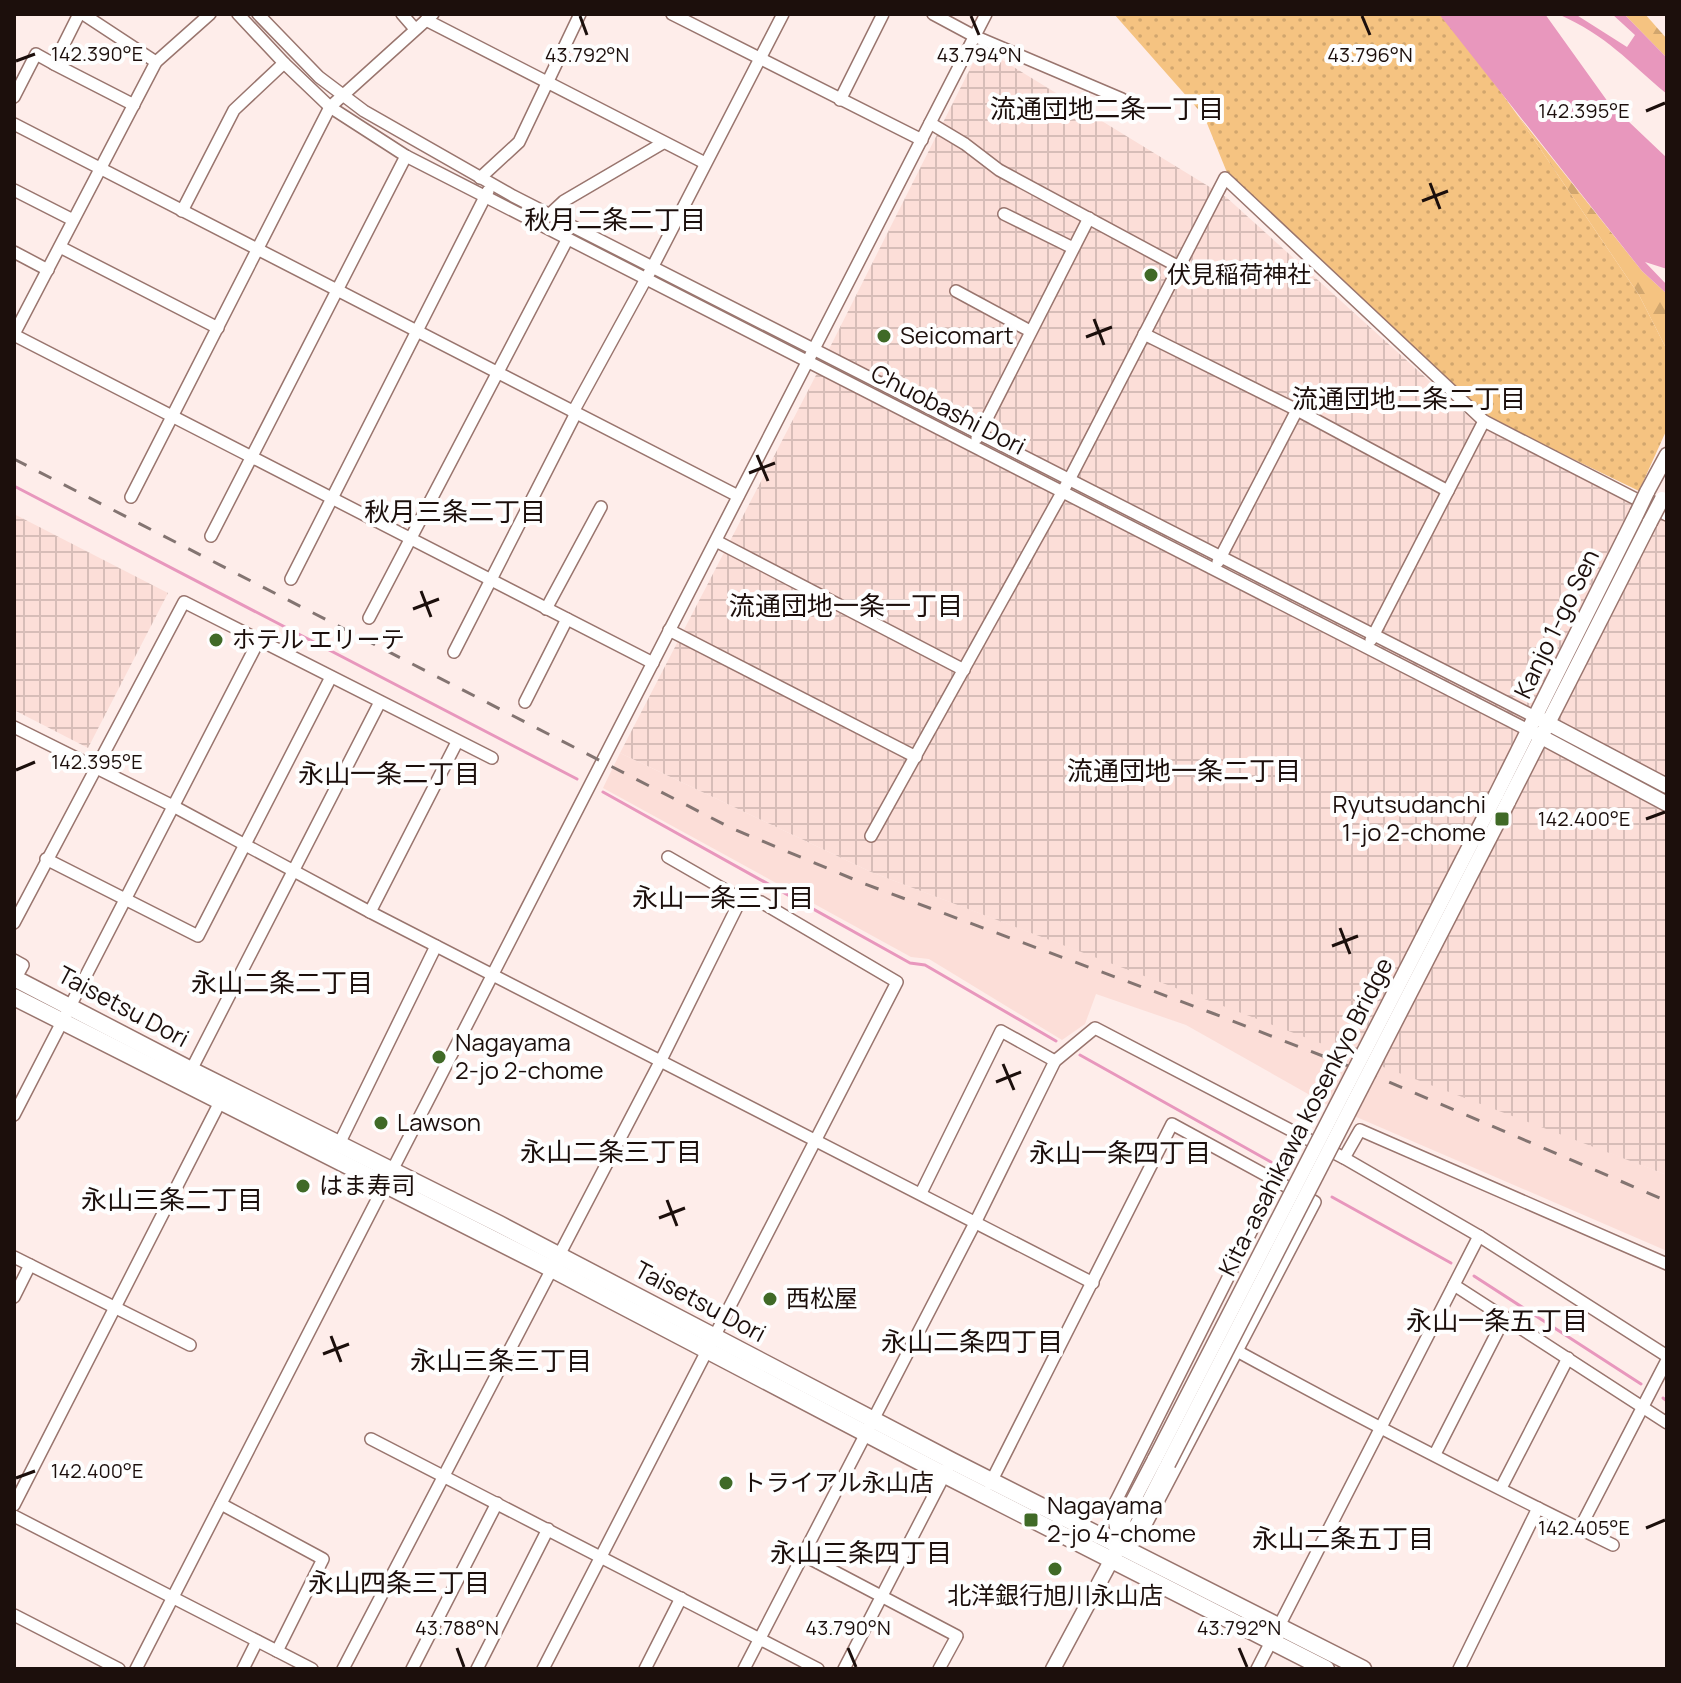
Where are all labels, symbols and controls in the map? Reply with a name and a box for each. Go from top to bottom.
text: 142.390°E [51,40,143,67]
text: 43.792°N [545,41,629,68]
text: 43.794°N [937,41,1021,68]
text: 43.796°N [1327,41,1413,68]
district label: 流通団地二条一丁目 [990,90,1224,126]
text: 142.395°E [1538,97,1630,124]
district label: 秋月二条二丁目 [524,201,706,237]
place label: 伏見稲荷神社 [1167,257,1311,290]
marker: 伏見稲荷神社 [1142,266,1160,284]
place label: Seicomart [900,318,1014,351]
marker: Seicomart [875,327,893,345]
street label: Chuobashi Dori [866,356,1032,462]
district label: 流通団地二条二丁目 [1292,380,1526,416]
district label: 秋月三条二丁目 [364,493,546,529]
street label: Kanjo 1-go Sen [1505,543,1606,703]
district label: 流通団地一条一丁目 [729,587,963,623]
place label: ホテル エリーテ [232,622,405,655]
marker: ホテル エリーテ [207,631,225,649]
text: 142.395°E [51,748,143,775]
district label: 流通団地一条二丁目 [1067,752,1301,788]
district label: 永山一条二丁目 [298,755,480,791]
place label: Ryutsudanchi 1-jo 2-chome [1333,787,1486,848]
text: 142.400°E [1538,805,1630,832]
marker: Ryutsudanchi 1-jo 2-chome [1493,810,1511,828]
district label: 永山一条三丁目 [632,879,814,915]
street label: Kita-asahikawa kosenkyo Bridge [1210,951,1400,1281]
street label: Taisetsu Dori [52,957,195,1054]
district label: 永山二条二丁目 [191,964,373,1000]
place label: Nagayama 2-jo 2-chome [455,1025,604,1086]
marker: Nagayama 2-jo 2-chome [430,1048,448,1066]
place label: Lawson [397,1105,481,1138]
marker: Lawson [372,1114,390,1132]
district label: 永山二条三丁目 [520,1133,702,1169]
district label: 永山一条四丁目 [1029,1134,1211,1170]
place label: はま寿司 [319,1168,415,1201]
marker: はま寿司 [294,1177,312,1195]
district label: 永山三条二丁目 [81,1181,263,1217]
street label: Taisetsu Dori [629,1252,772,1349]
place label: 西松屋 [786,1281,858,1314]
marker: 西松屋 [761,1290,779,1308]
district label: 永山一条五丁目 [1406,1302,1588,1338]
district label: 永山二条四丁目 [881,1323,1063,1359]
district label: 永山三条三丁目 [410,1342,592,1378]
text: 142.400°E [51,1457,143,1484]
place label: トライアル永山店 [742,1465,934,1498]
marker: トライアル永山店 [717,1474,735,1492]
place label: Nagayama 2-jo 4-chome [1047,1488,1196,1549]
marker: Nagayama 2-jo 4-chome [1022,1511,1040,1529]
text: 142.405°E [1538,1514,1630,1541]
district label: 永山二条五丁目 [1252,1520,1434,1556]
district label: 永山三条四丁目 [770,1534,952,1570]
marker: 北洋銀行旭川永山店 [1046,1560,1064,1578]
district label: 永山四条三丁目 [308,1564,490,1600]
place label: 北洋銀行旭川永山店 [947,1578,1163,1611]
text: 43.788°N [415,1614,499,1641]
text: 43.790°N [805,1614,891,1641]
text: 43.792°N [1197,1614,1281,1641]

